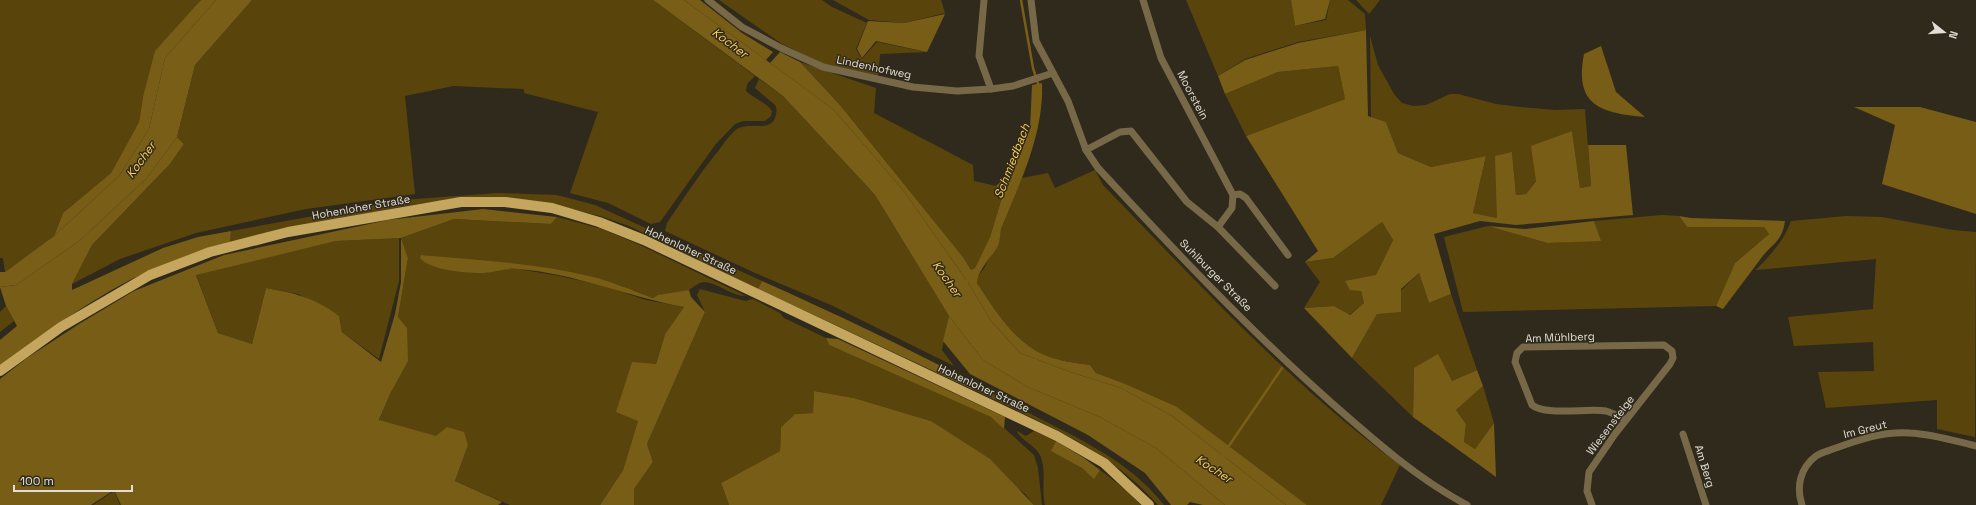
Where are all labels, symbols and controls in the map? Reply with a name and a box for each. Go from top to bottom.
north arrow [1924,12,1964,52]
water label: Kocher [709,24,752,63]
text: N [1946,29,1961,40]
street label: Lindenhofweg [835,52,913,82]
street label: Moorstein [1174,68,1212,122]
water label: Schmiedbach [990,121,1034,201]
water label: Kocher [123,138,160,181]
street label: Hohenloher Straße [311,191,411,223]
street label: Hohenloher Straße [643,223,739,277]
street label: Suhlburger Straße [1177,236,1255,314]
water label: Kocher [929,258,966,301]
street label: Am Mühlberg [1525,329,1595,345]
street label: Hohenloher Straße [936,361,1032,415]
street label: Wiesensteige [1583,392,1637,458]
street label: Im Greut [1842,417,1888,441]
street label: Am Berg [1692,443,1718,489]
water label: Kocher [1193,451,1237,488]
scale bar [14,467,132,493]
text: 100 m [20,473,54,489]

